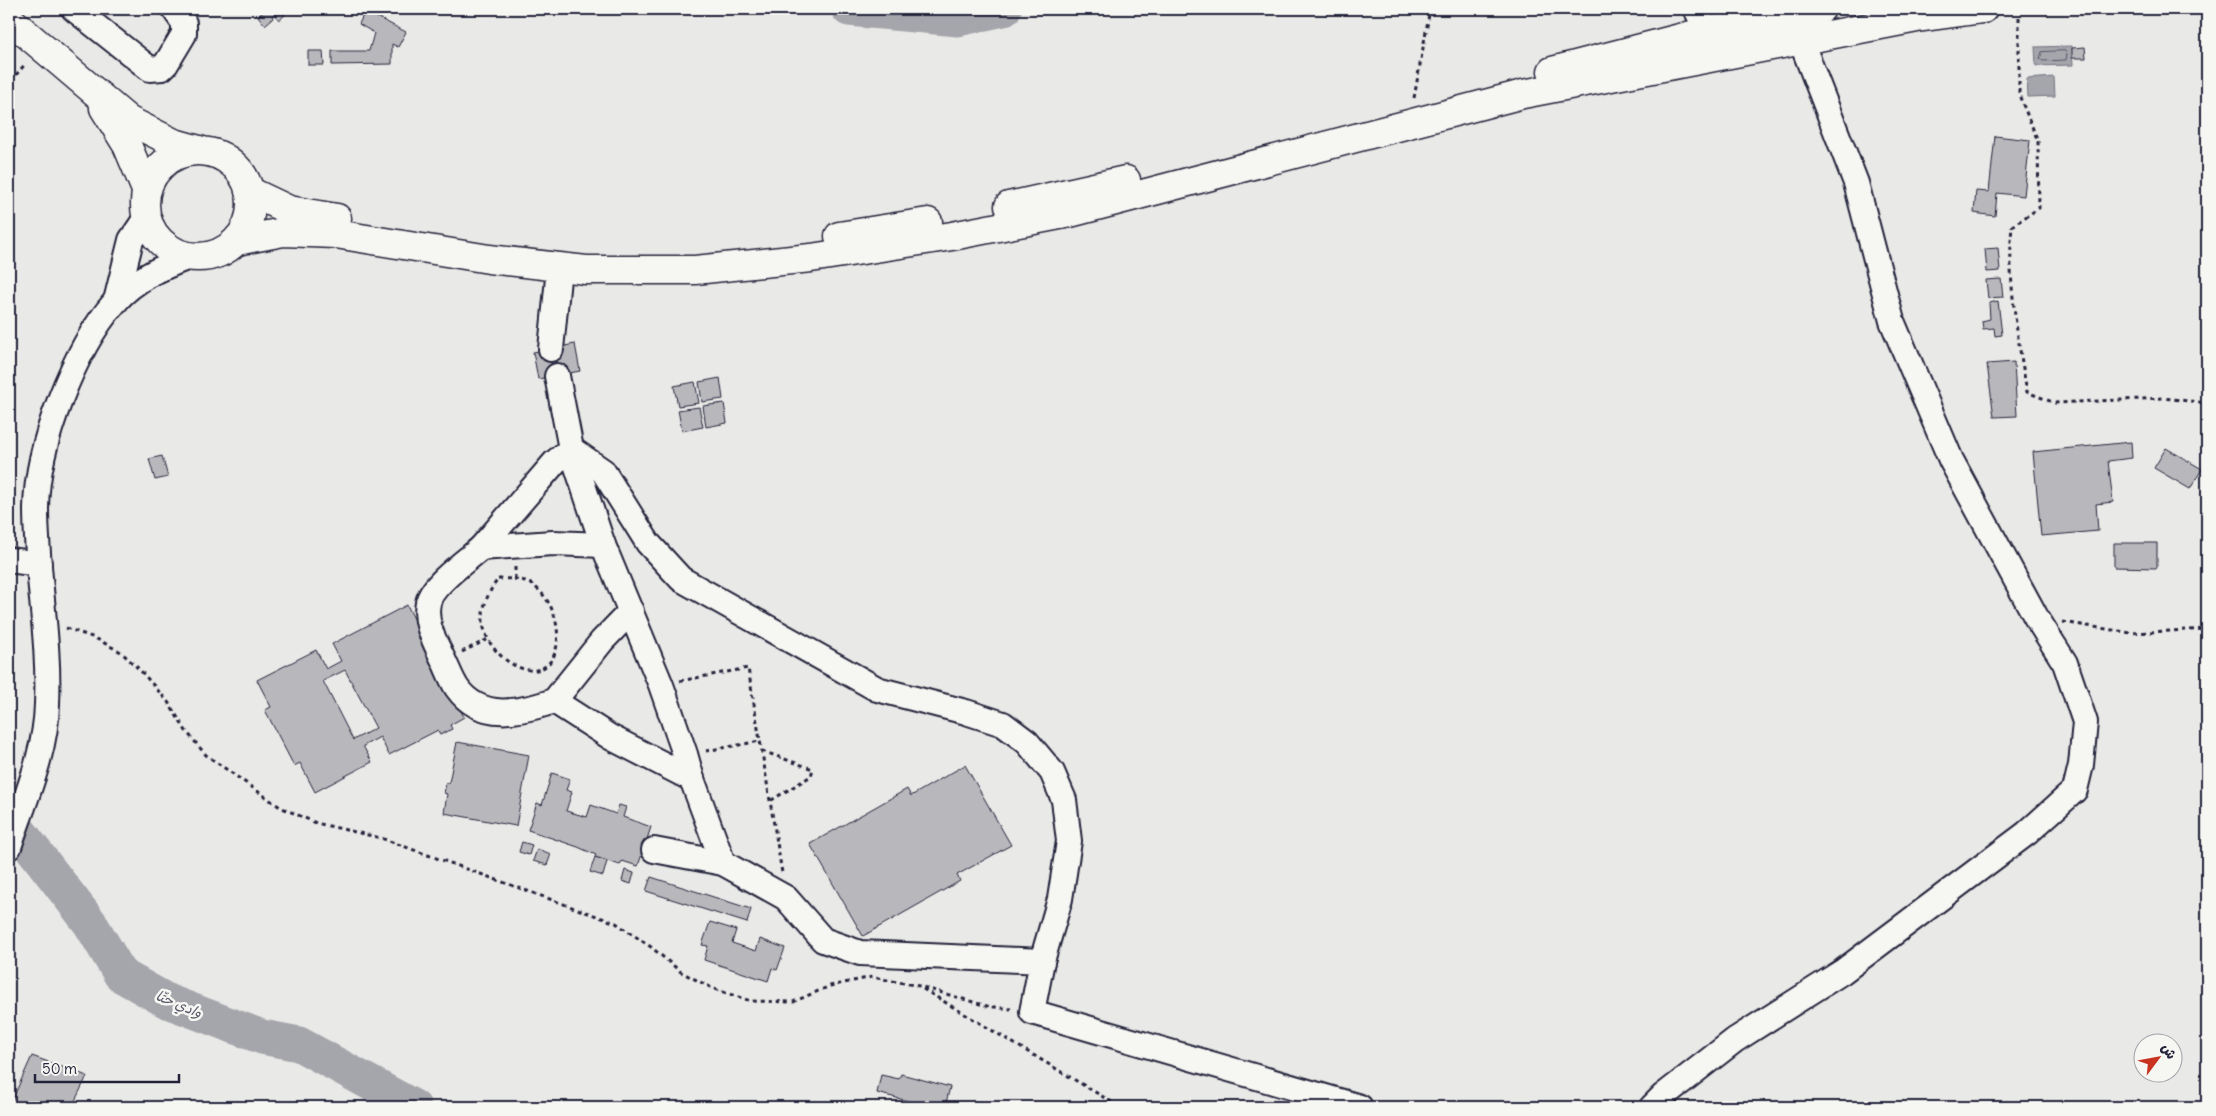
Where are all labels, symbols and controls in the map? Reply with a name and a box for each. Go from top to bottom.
water label: وادي حتّا [153,986,205,1024]
north arrow [2134,1034,2184,1084]
text: ش [2157,1040,2181,1062]
scale bar [35,1051,179,1083]
text: 50 m [42,1059,77,1078]

